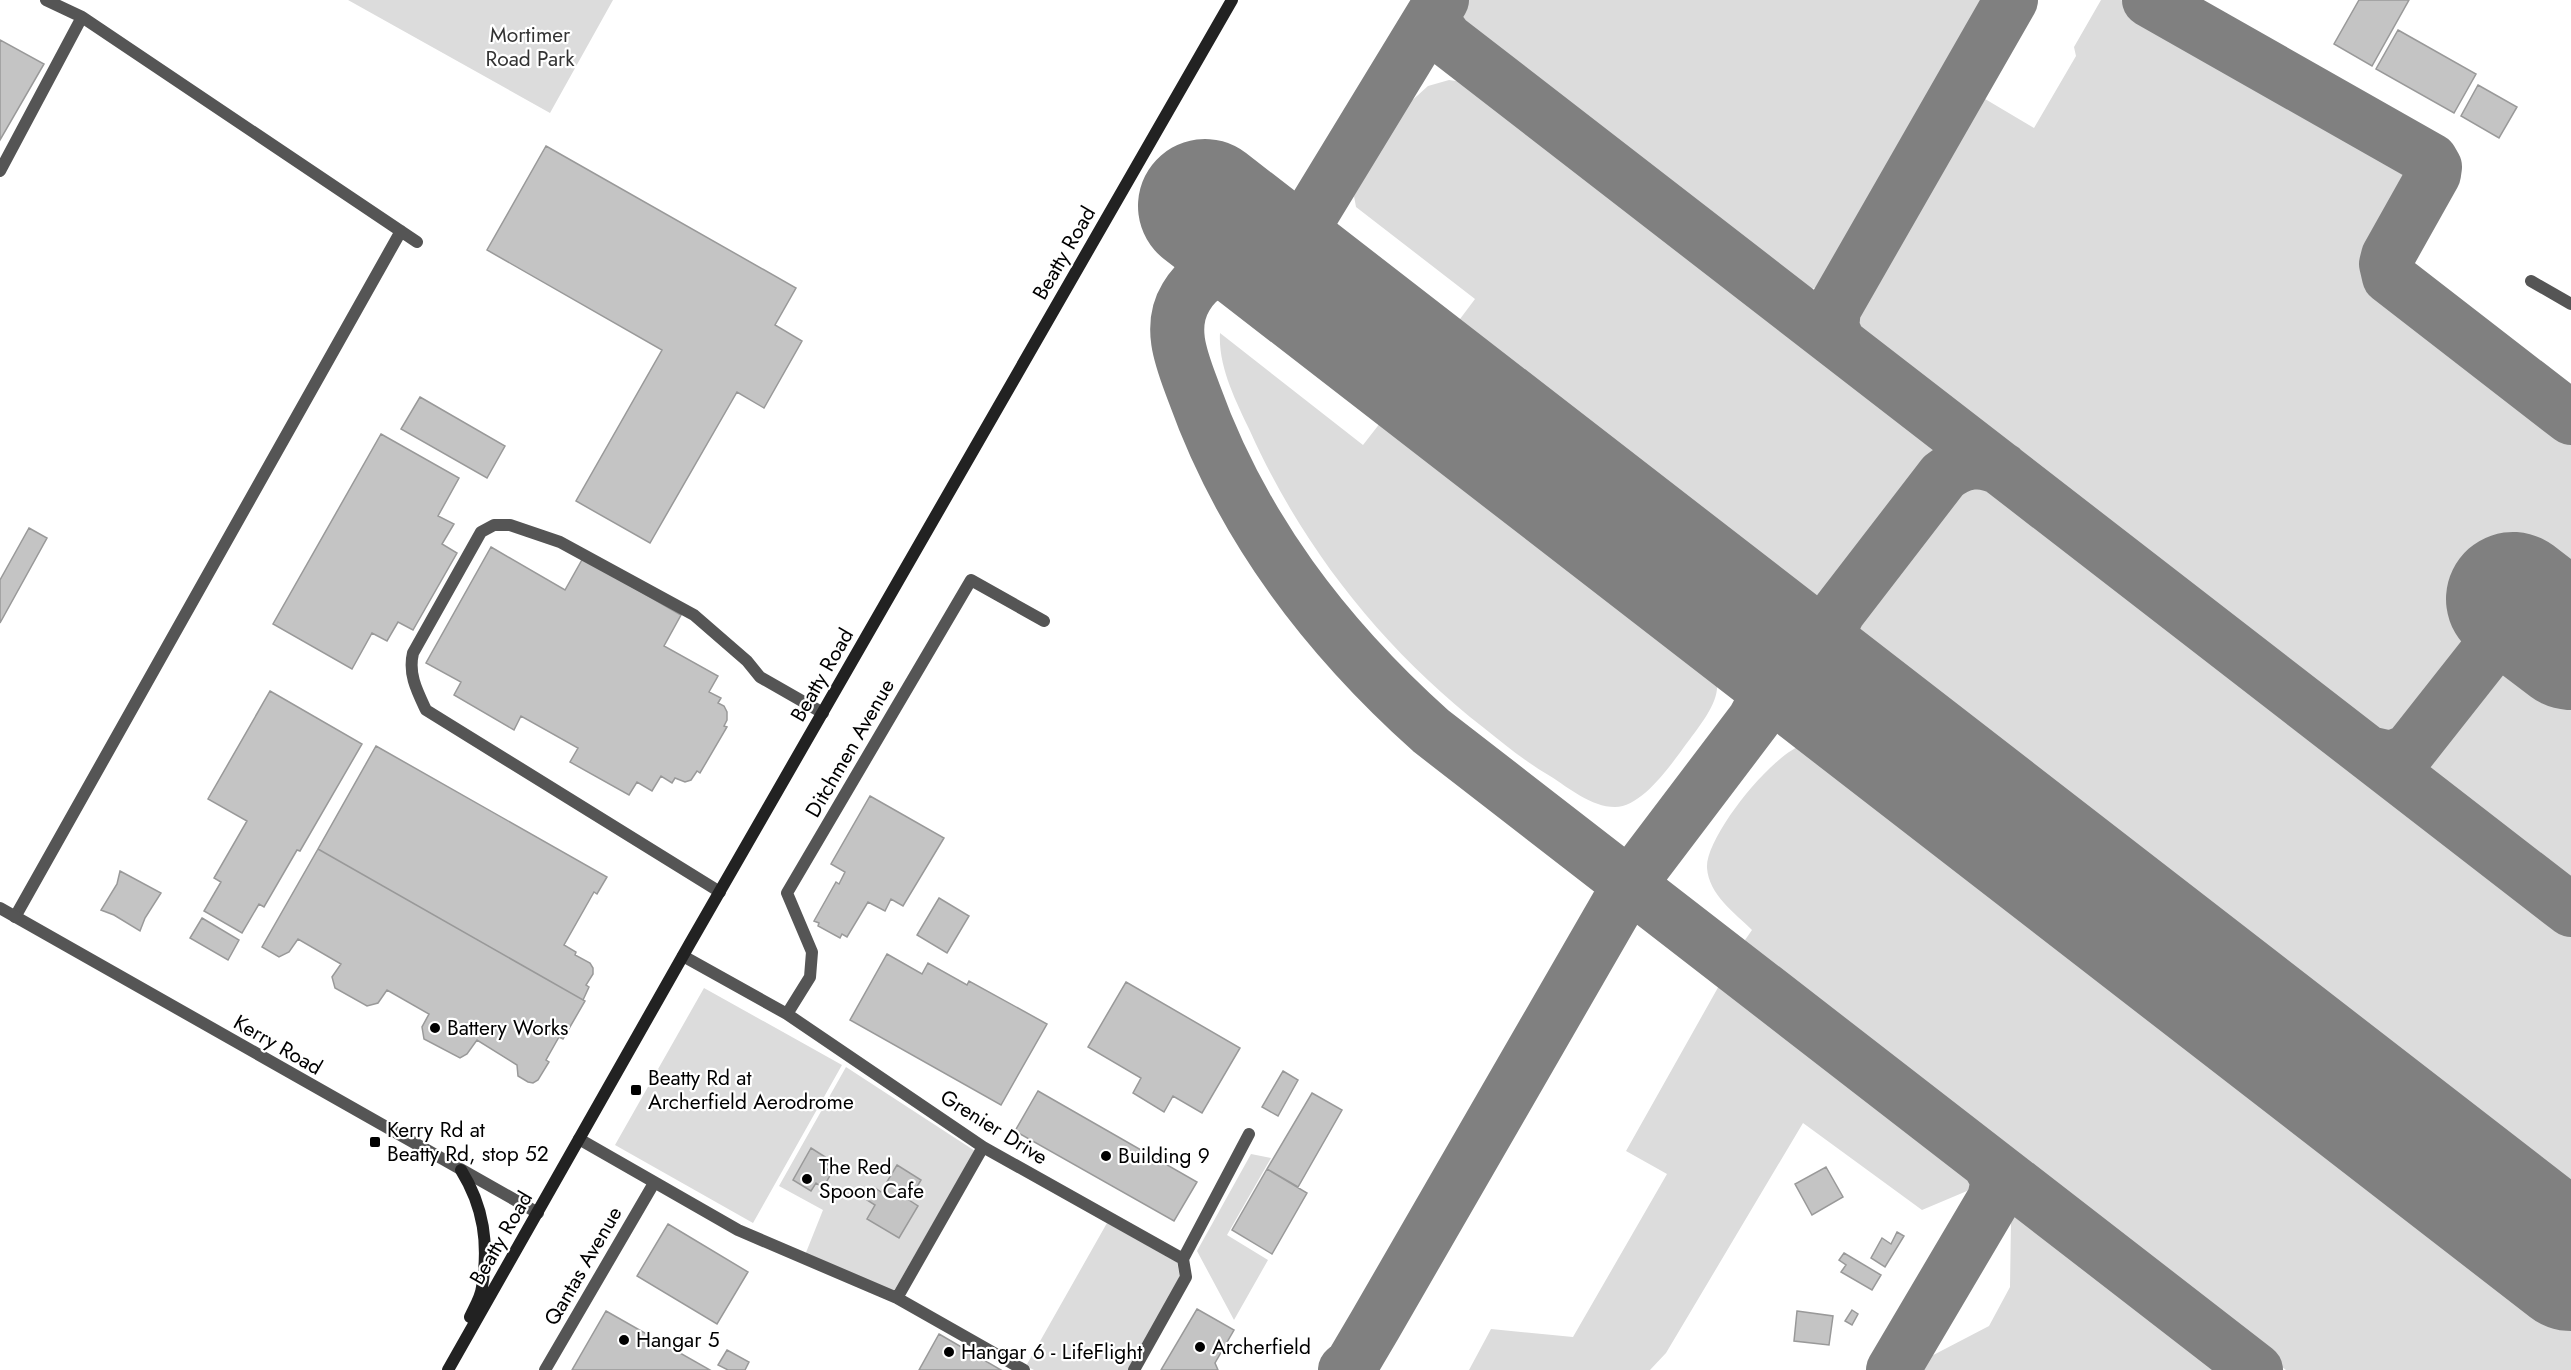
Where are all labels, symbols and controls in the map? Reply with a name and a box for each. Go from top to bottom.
park label: Mortimer Road Park [485,20,575,74]
street label: Beatty Road [1025,201,1103,305]
street label: Beatty Road [783,623,861,727]
street label: Ditchmen Avenue [798,673,902,823]
street label: Kerry Road [228,1008,328,1082]
place label: Battery Works [447,1013,569,1043]
marker: Battery Works [428,1021,442,1035]
place label: Beatty Rd at Archerfield Aerodrome [648,1063,854,1117]
street label: Grenier Drive [935,1082,1054,1172]
marker: Beatty Rd at Archerfield Aerodrome [629,1083,643,1097]
place label: Kerry Rd at Beatty Rd, stop 52 [387,1115,549,1169]
marker: Kerry Rd at Beatty Rd, stop 52 [368,1135,382,1149]
place label: Building 9 [1118,1141,1210,1171]
marker: Building 9 [1099,1149,1113,1163]
place label: The Red Spoon Cafe [819,1152,924,1206]
marker: The Red Spoon Cafe [800,1172,814,1186]
street label: Beatty Road [462,1186,540,1290]
street label: Qantas Avenue [537,1201,629,1331]
place label: Hangar 5 [636,1325,720,1355]
place label: Archerfield [1212,1332,1311,1362]
marker: Hangar 5 [617,1333,631,1347]
place label: Hangar 6 - LifeFlight [961,1337,1142,1367]
marker: Archerfield [1193,1340,1207,1354]
marker: Hangar 6 - LifeFlight [942,1345,956,1359]

